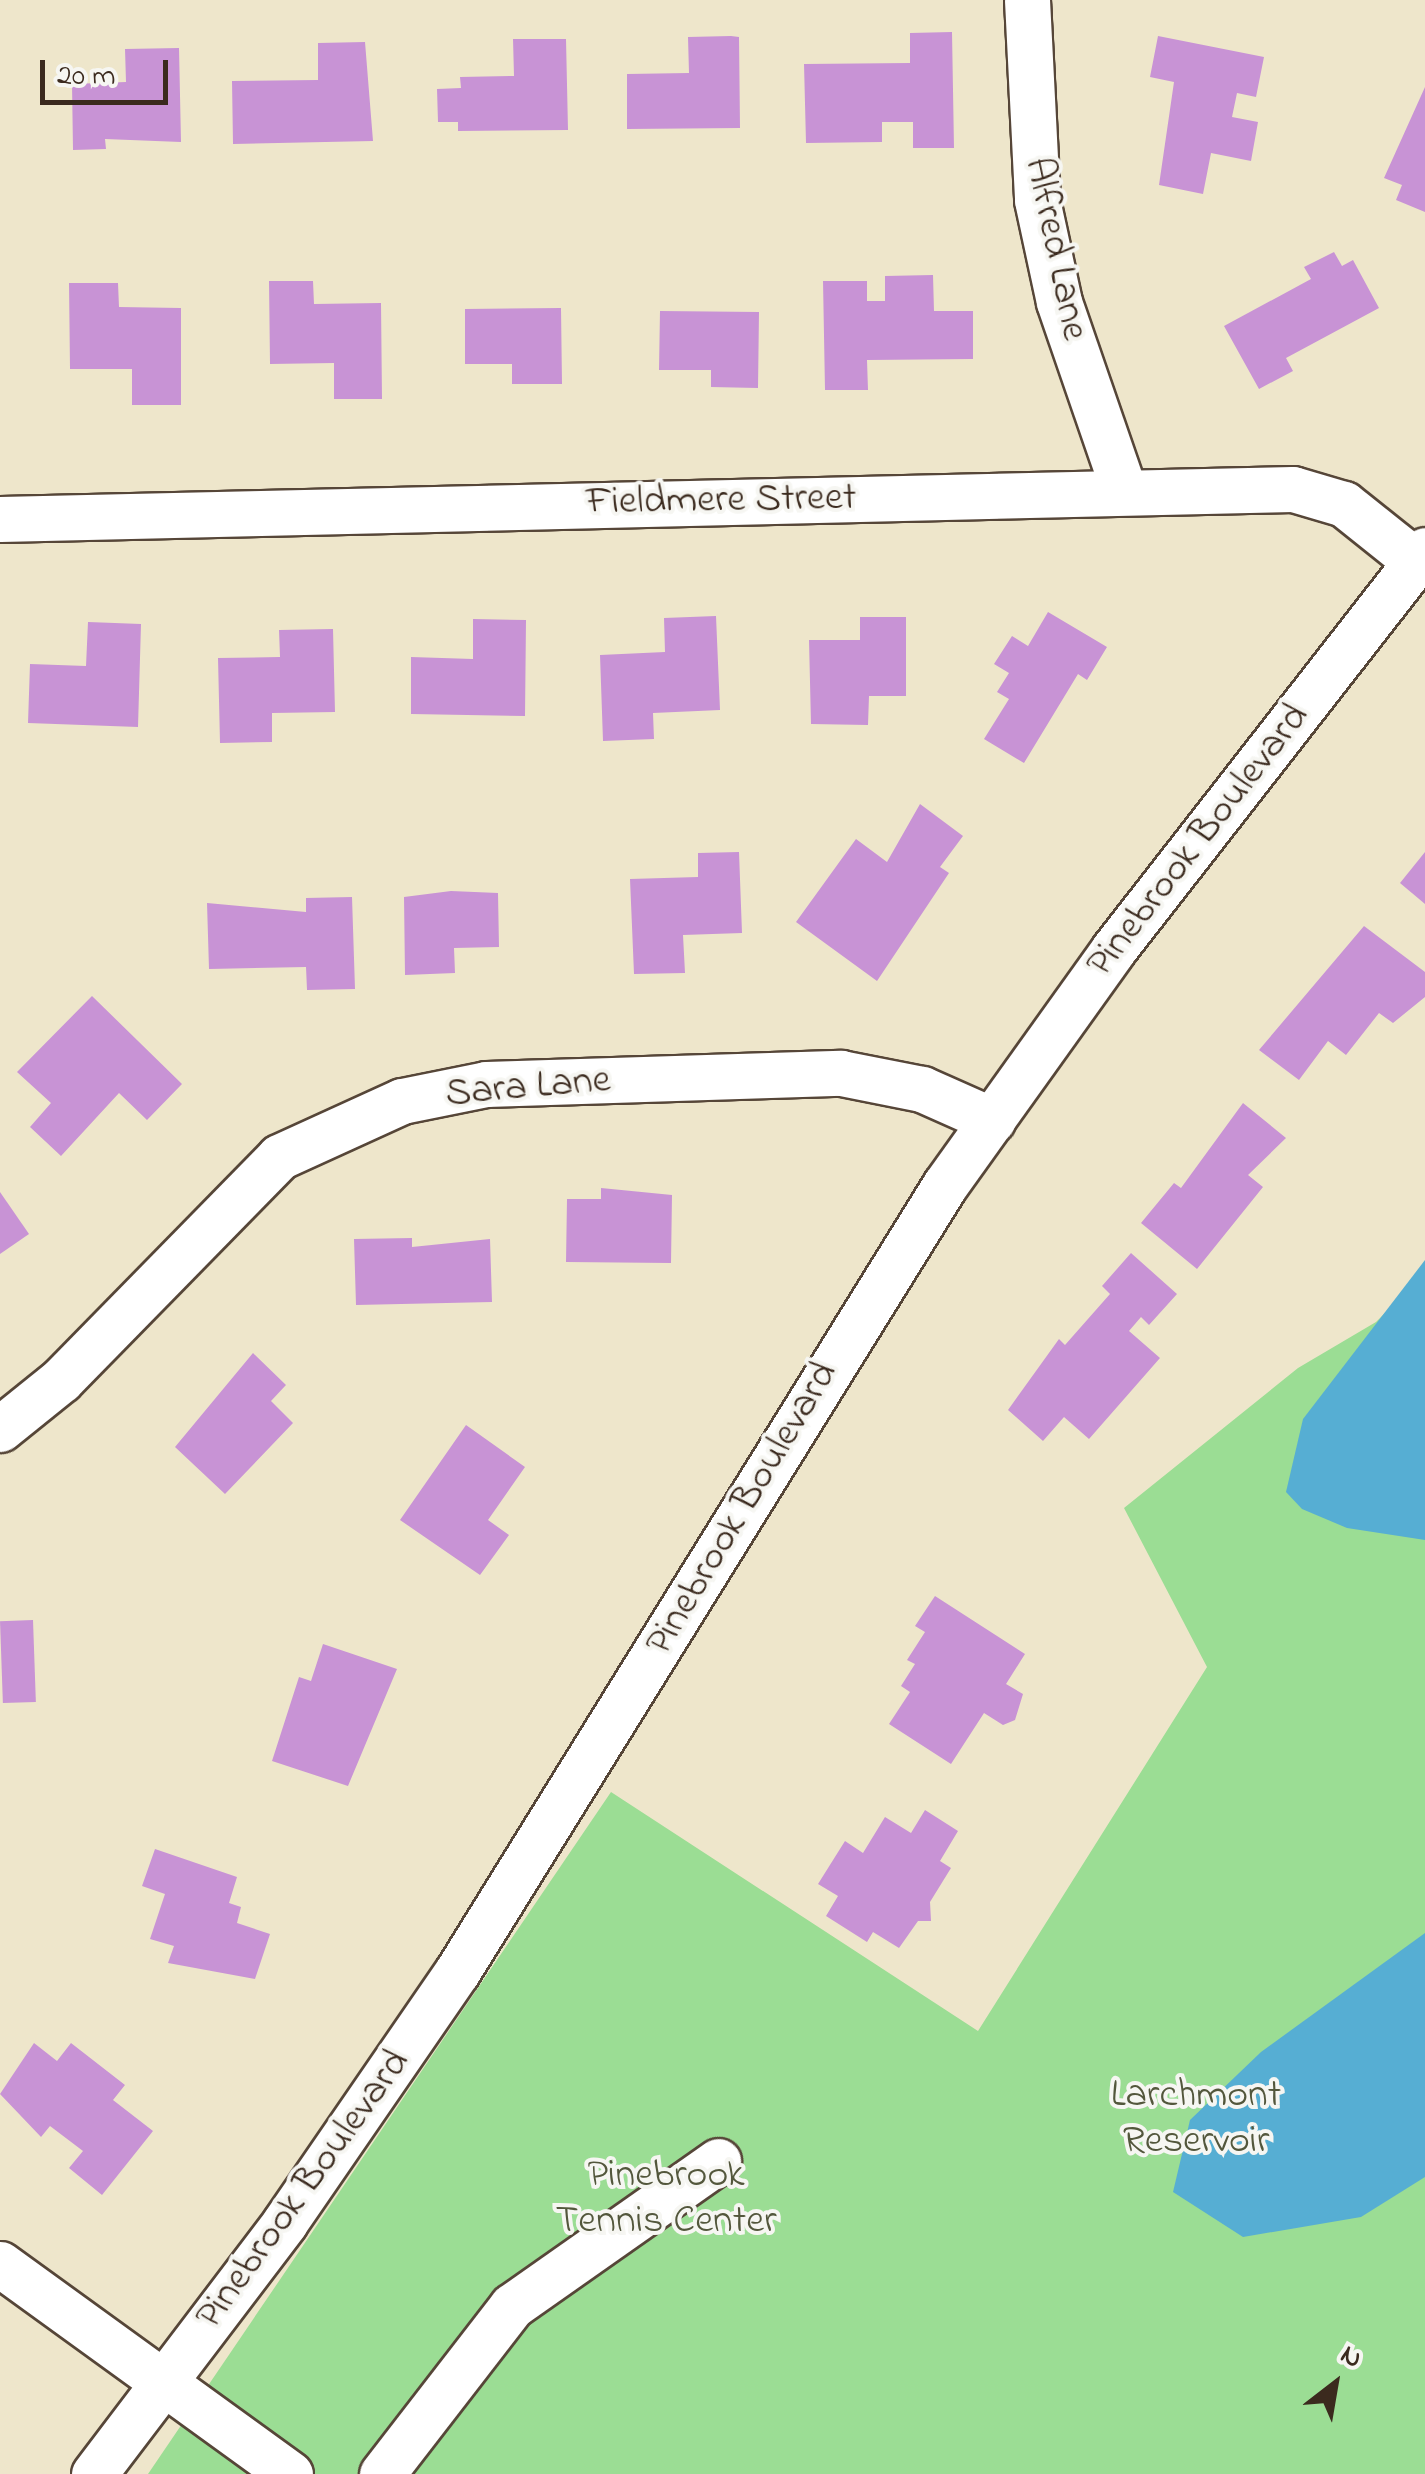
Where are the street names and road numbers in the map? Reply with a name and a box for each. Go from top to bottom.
street label: Alfred Lane [1012,153,1098,345]
street label: Fieldmere Street [585,475,857,527]
street label: Pinebrook Boulevard [1077,695,1321,987]
street label: Sara Lane [444,1057,612,1119]
street label: Pinebrook Boulevard [636,1353,850,1665]
street label: Pinebrook Boulevard [186,2041,422,2339]

